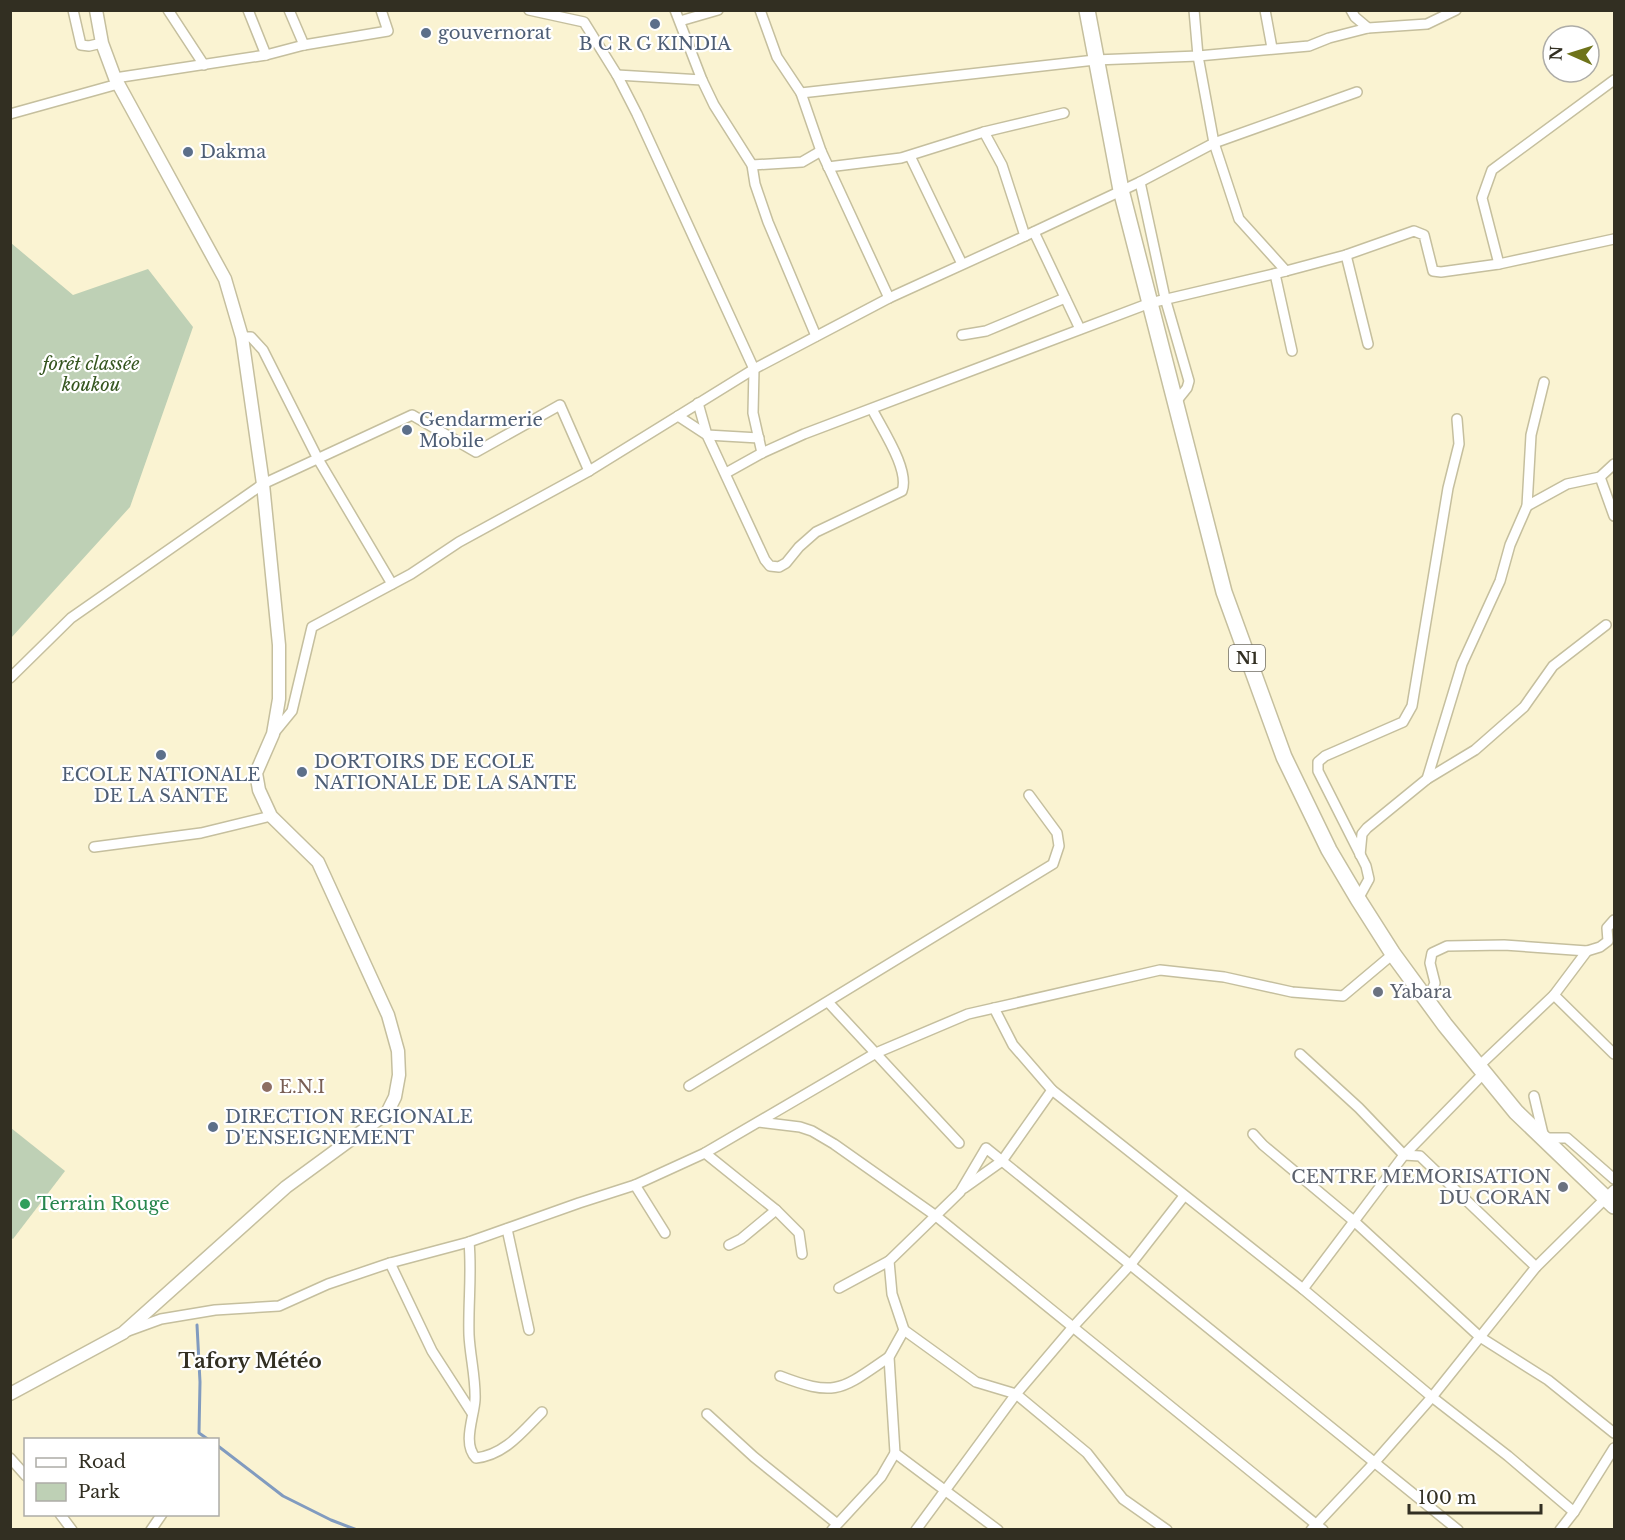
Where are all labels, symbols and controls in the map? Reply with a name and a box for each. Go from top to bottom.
marker: B C R G KINDIA [648,17,662,31]
place label: gouvernorat [438,22,552,44]
north arrow [1541,24,1601,84]
marker: gouvernorat [419,26,433,40]
place label: B C R G KINDIA [579,33,732,55]
text: N [1546,45,1566,61]
place label: Dakma [200,141,266,163]
marker: Dakma [181,145,195,159]
park label: forêt classée koukou [39,353,139,396]
place label: Gendarmerie Mobile [419,409,543,452]
marker: Gendarmerie Mobile [400,423,414,437]
road number: N1 [1229,645,1265,671]
marker: ECOLE NATIONALE DE LA SANTE [154,748,168,762]
place label: DORTOIRS DE ECOLE NATIONALE DE LA SANTE [314,751,577,794]
place label: ECOLE NATIONALE DE LA SANTE [62,764,260,807]
marker: DORTOIRS DE ECOLE NATIONALE DE LA SANTE [295,765,309,779]
place label: Yabara [1389,981,1452,1003]
marker: Yabara [1371,985,1385,999]
place label: E.N.I [279,1076,325,1098]
marker: E.N.I [260,1080,274,1094]
place label: DIRECTION REGIONALE D'ENSEIGNEMENT [225,1106,473,1149]
marker: DIRECTION REGIONALE D'ENSEIGNEMENT [206,1120,220,1134]
place label: CENTRE MEMORISATION DU CORAN [1291,1166,1551,1209]
marker: CENTRE MEMORISATION DU CORAN [1556,1180,1570,1194]
place label: Terrain Rouge [37,1193,170,1215]
marker: Terrain Rouge [18,1197,32,1211]
district label: Tafory Météo [178,1349,322,1373]
legend [24,1438,219,1516]
text: Road [78,1451,126,1473]
scale bar [1409,1477,1541,1515]
text: Park [78,1481,120,1503]
text: 100 m [1418,1487,1476,1509]

